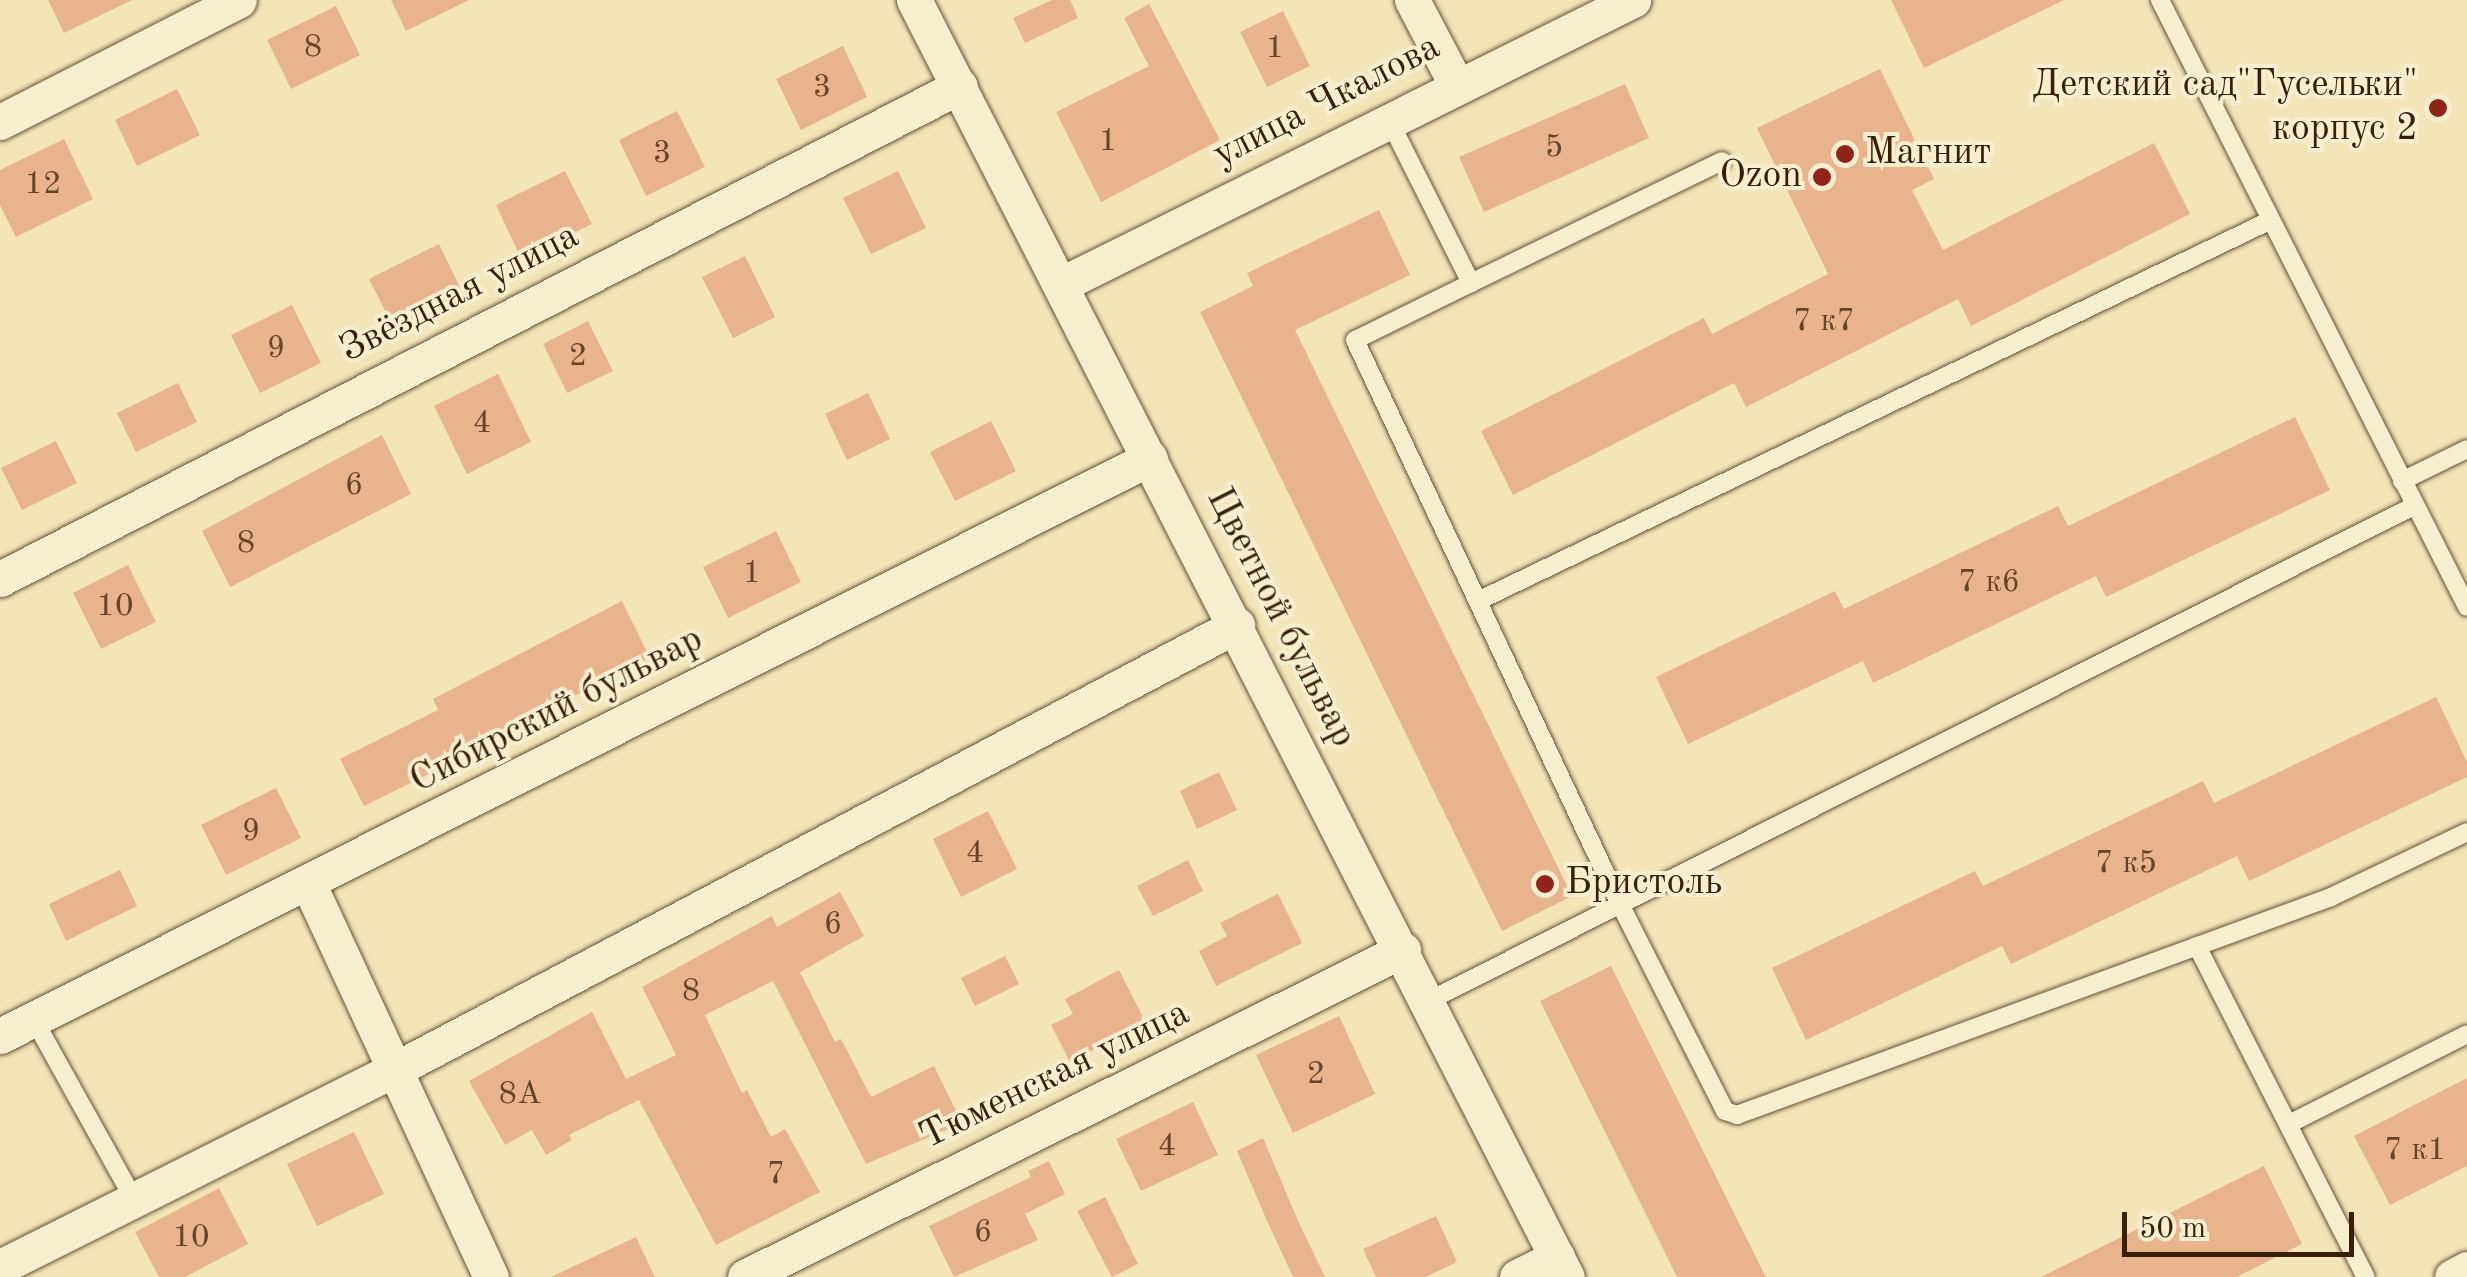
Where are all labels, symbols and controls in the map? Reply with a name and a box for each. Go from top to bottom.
street label: улица Чкалова [1206,25,1448,179]
house number: 8 [304,29,322,67]
house number: 1 [1266,30,1284,68]
place label: Детский сад"Гусельки" корпус 2 [2032,63,2418,152]
house number: 3 [813,69,831,107]
marker: Детский сад"Гусельки" корпус 2 [2427,97,2449,119]
house number: 1 [1099,123,1117,161]
house number: 5 [1545,129,1563,167]
place label: Магнит [1865,131,1991,177]
house number: 3 [653,135,671,173]
marker: Магнит [1834,143,1856,165]
place label: Ozon [1719,154,1802,200]
house number: 12 [24,166,62,204]
marker: Ozon [1811,166,1833,188]
street label: Звёздная улица [333,214,587,374]
house number: 7 к7 [1793,303,1855,341]
house number: 9 [267,330,285,368]
house number: 2 [569,338,587,376]
house number: 4 [473,405,491,443]
house number: 6 [345,467,363,505]
street label: Цветной бульвар [1195,481,1365,755]
house number: 8 [237,525,255,563]
house number: 1 [743,555,761,593]
house number: 7 к6 [1958,564,2020,602]
house number: 10 [96,588,134,626]
street label: Сибирский бульвар [403,617,711,805]
house number: 9 [242,813,260,851]
house number: 4 [966,835,984,873]
house number: 7 к5 [2095,845,2157,883]
place label: Бристоль [1565,861,1722,907]
marker: Бристоль [1534,873,1556,895]
house number: 6 [824,906,842,944]
house number: 8 [682,973,700,1011]
street label: Тюменская улица [913,991,1197,1161]
house number: 2 [1307,1056,1325,1094]
house number: 8А [498,1076,542,1114]
house number: 4 [1158,1128,1176,1166]
house number: 7 к1 [2384,1132,2446,1170]
house number: 7 [767,1156,785,1194]
scale bar [2127,1192,2360,1254]
house number: 6 [974,1214,992,1252]
text: 50 m [2139,1214,2206,1244]
house number: 10 [172,1219,210,1257]

